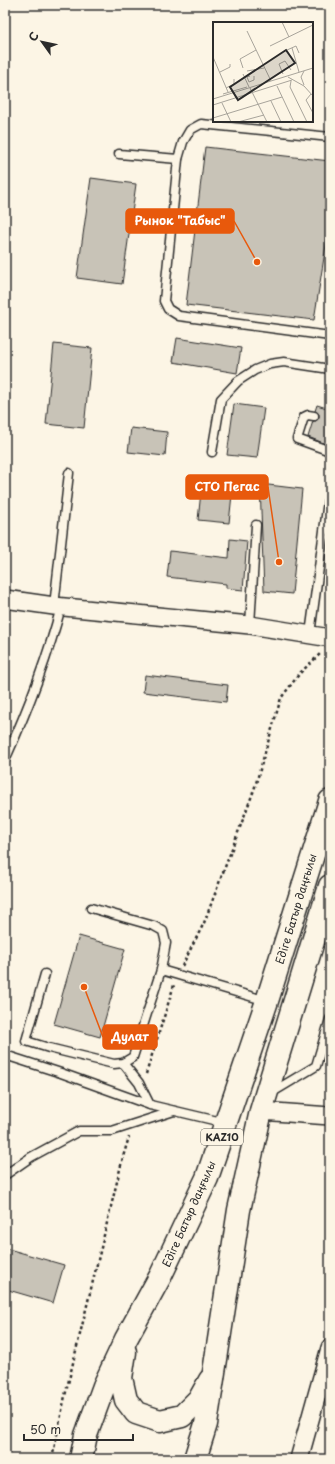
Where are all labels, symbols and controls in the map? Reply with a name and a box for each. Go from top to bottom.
north arrow [22,22,62,62]
inset map [213,22,313,122]
text: С [24,28,43,44]
callout: Рынок "Табыс" [126,209,234,233]
text: Рынок "Табыс" [134,211,226,229]
callout: СТО Пегас [186,475,268,499]
text: СТО Пегас [194,477,260,495]
street label: Едіге Батыр даңғылы [271,851,320,966]
callout: Дулат [103,1025,157,1049]
text: Дулат [110,1027,150,1045]
road number: KAZ10 [201,1129,243,1145]
street label: Едіге Батыр даңғылы [157,1158,220,1270]
scale bar [24,1416,133,1442]
text: 50 m [30,1420,61,1438]

